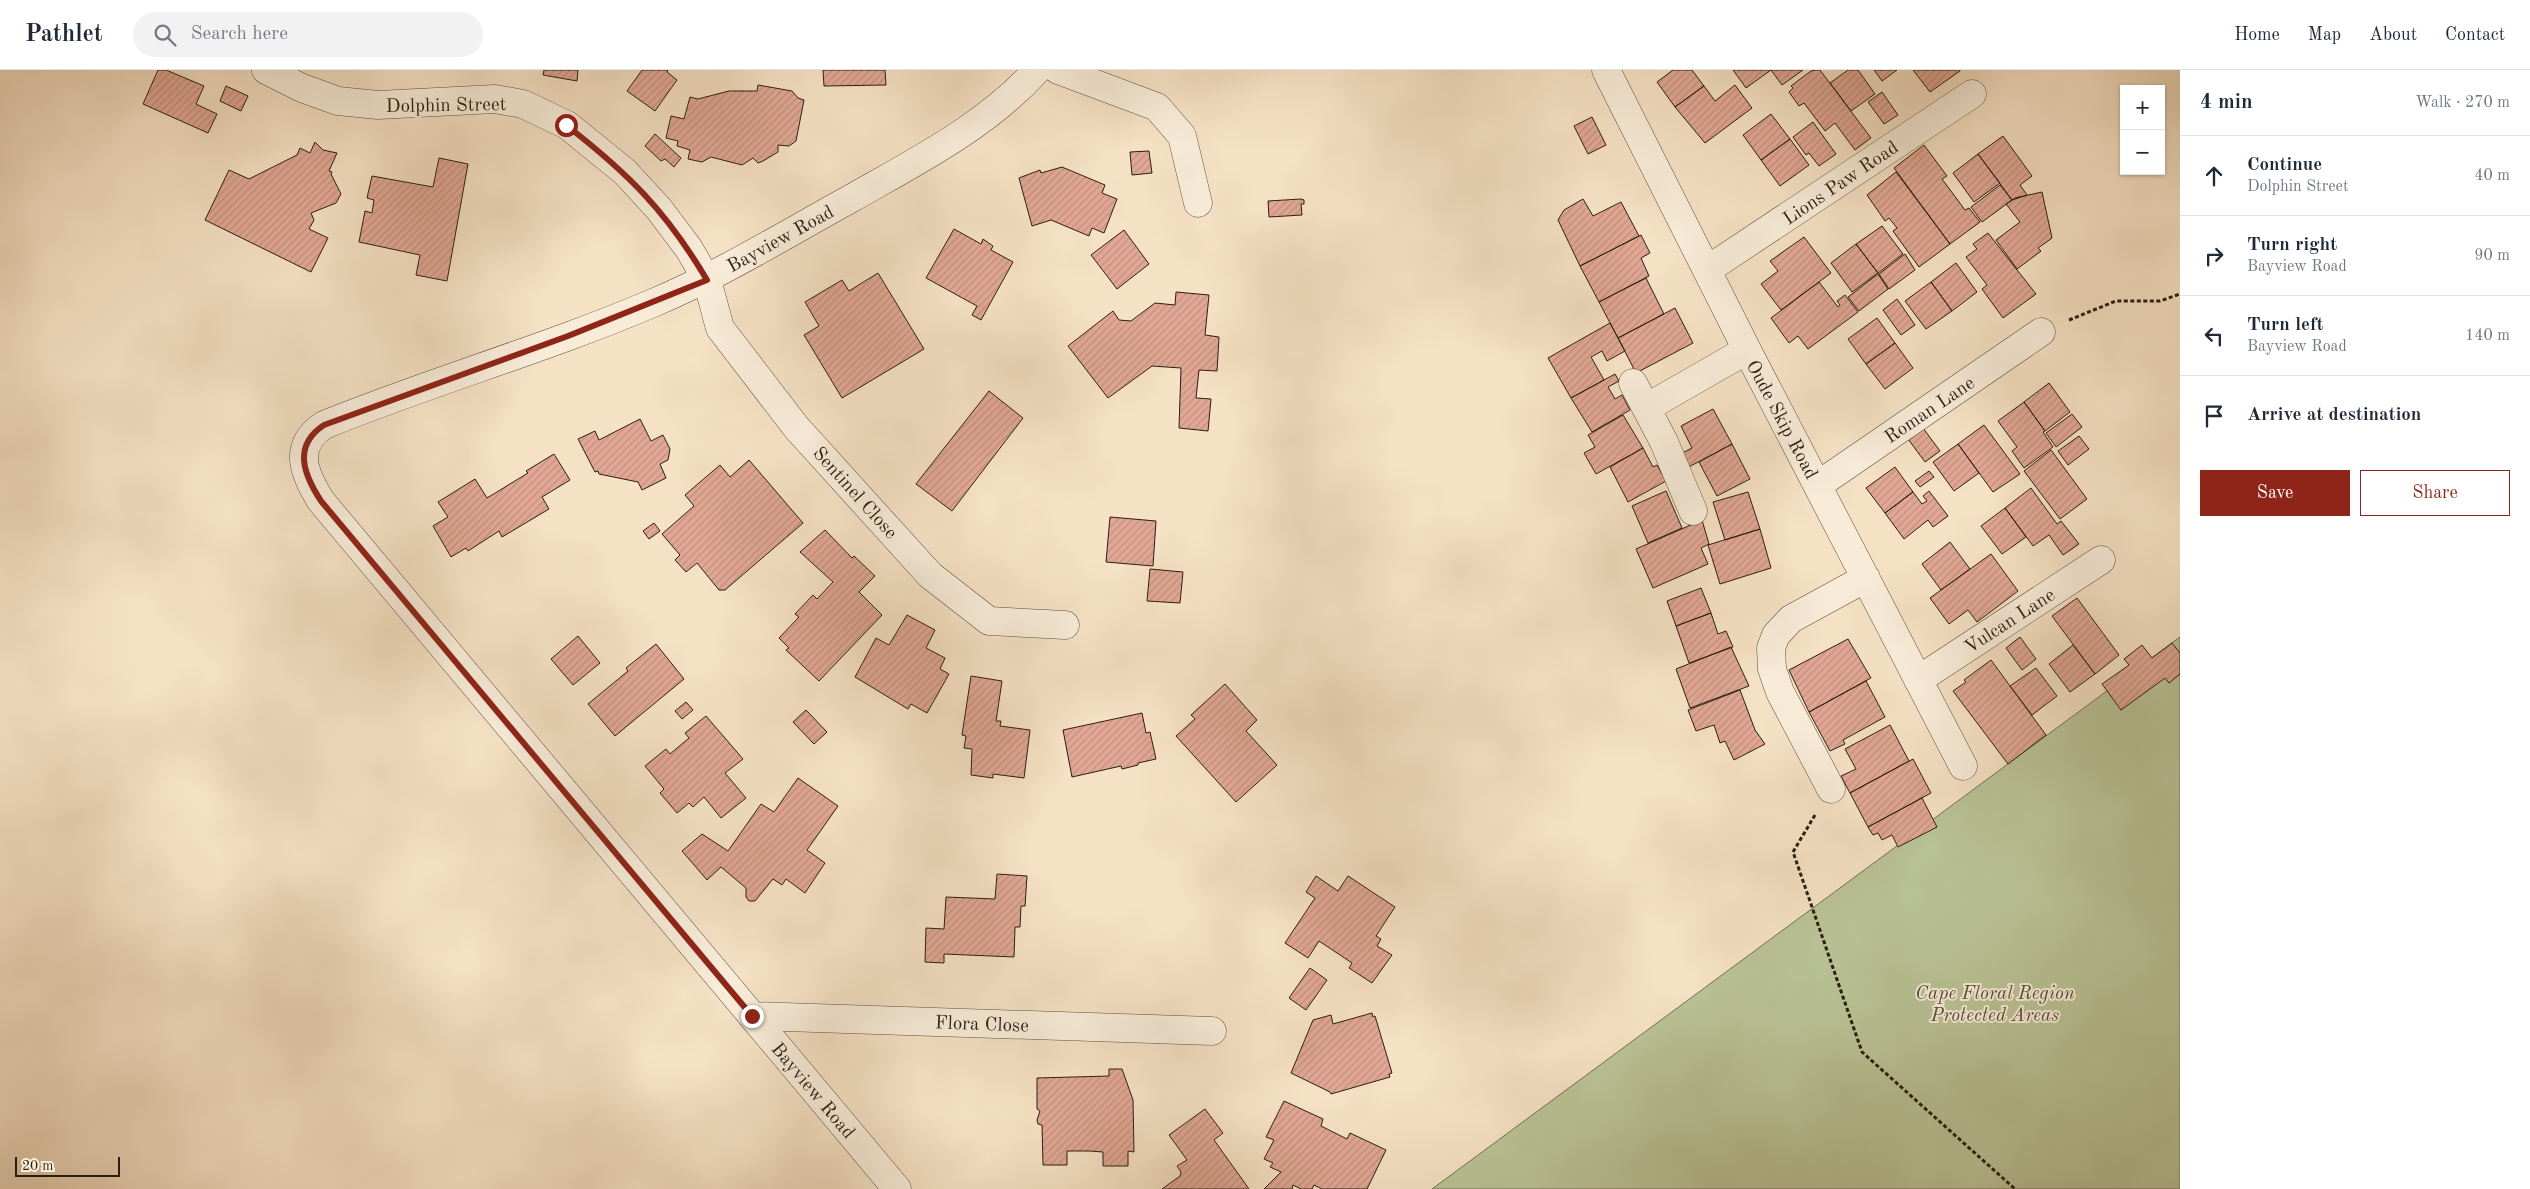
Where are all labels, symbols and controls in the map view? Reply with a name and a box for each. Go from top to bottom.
search box [133,12,483,57]
icon: search [151,21,179,49]
text: Pathlet [25,23,103,47]
text: Search here [191,25,288,44]
text: Home [2234,26,2280,44]
text: Map [2308,26,2341,44]
text: About [2369,26,2417,44]
text: Contact [2445,26,2505,44]
map controls [2120,85,2165,175]
button: + [2120,85,2165,130]
text: 4 min [2200,92,2253,113]
text: Walk · 270 m [2415,95,2510,111]
street label: Dolphin Street [386,96,507,117]
route start [555,114,578,137]
button: − [2120,130,2165,175]
street label: Lions Paw Road [1780,139,1903,230]
text: Continue [2247,156,2322,175]
icon: ahead [2200,162,2228,190]
text: 40 m [2474,168,2510,184]
text: Dolphin Street [2247,179,2349,195]
street label: Bayview Road [725,203,838,277]
text: Turn right [2247,236,2337,255]
icon: right [2200,242,2228,270]
text: 90 m [2474,248,2510,264]
text: Bayview Road [2247,259,2347,275]
text: Turn left [2247,316,2324,335]
icon: left [2200,322,2228,350]
text: 140 m [2465,328,2510,344]
text: Bayview Road [2247,339,2347,355]
street label: Oude Skip Road [1741,358,1820,483]
street label: Roman Lane [1882,374,1979,448]
icon: arrive [2200,402,2228,430]
text: Arrive at destination [2247,406,2421,425]
street label: Sentinel Close [808,444,900,543]
button: Save [2200,470,2350,516]
button: Share [2360,470,2510,516]
street label: Vulcan Lane [1962,586,2059,658]
park label: Cape Floral Region Protected Areas [1915,985,2075,1026]
route end [741,1005,764,1028]
street label: Flora Close [935,1014,1029,1037]
street label: Bayview Road [767,1040,858,1143]
scale bar [15,1154,120,1177]
text: 20 m [22,1159,53,1173]

